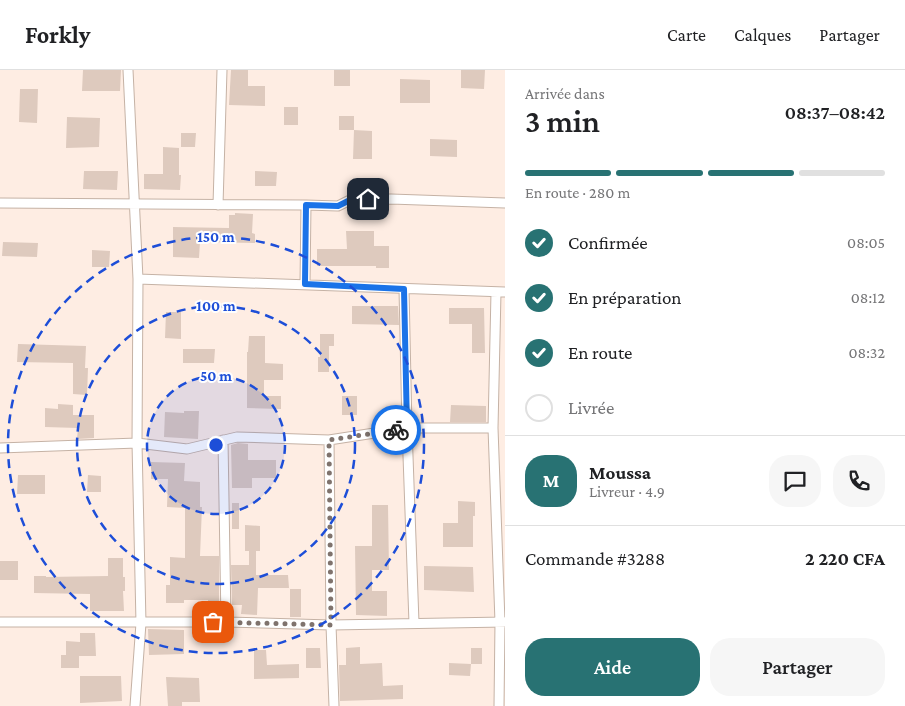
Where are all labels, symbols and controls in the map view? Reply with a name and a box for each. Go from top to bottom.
text: Forkly [25,21,90,48]
text: Carte [667,25,706,45]
text: Calques [734,25,791,45]
text: Partager [819,25,880,45]
text: Arrivée dans [525,85,605,102]
text: 08:37–08:42 [785,102,885,123]
text: 3 min [525,103,600,139]
pin [347,178,389,220]
text: En route · 280 m [525,184,630,201]
icon: home [354,185,382,213]
text: 150 m [197,229,235,245]
icon: check [525,229,553,257]
text: Confirmée [568,232,648,253]
text: 08:05 [847,234,885,251]
icon: check [525,284,553,312]
text: En préparation [568,287,682,308]
text: 08:12 [851,289,885,306]
text: 100 m [196,298,236,314]
icon: check [525,339,553,367]
text: En route [568,342,632,363]
text: 08:32 [849,344,885,361]
text: 50 m [200,368,232,384]
text: Livrée [568,397,614,418]
courier [371,405,421,455]
icon: bike [382,416,410,444]
centre of rings [207,436,225,454]
button: chat [769,455,821,507]
button: phone [833,455,885,507]
text: Moussa [589,462,651,483]
text: M [543,470,559,491]
text: Livreur · 4.9 [589,483,665,500]
text: Commande #3288 [525,548,665,569]
text: 2 220 CFA [805,548,885,569]
pin [192,601,234,643]
icon: bag [199,608,227,636]
button: Aide [525,638,700,696]
button: Partager [710,638,885,696]

